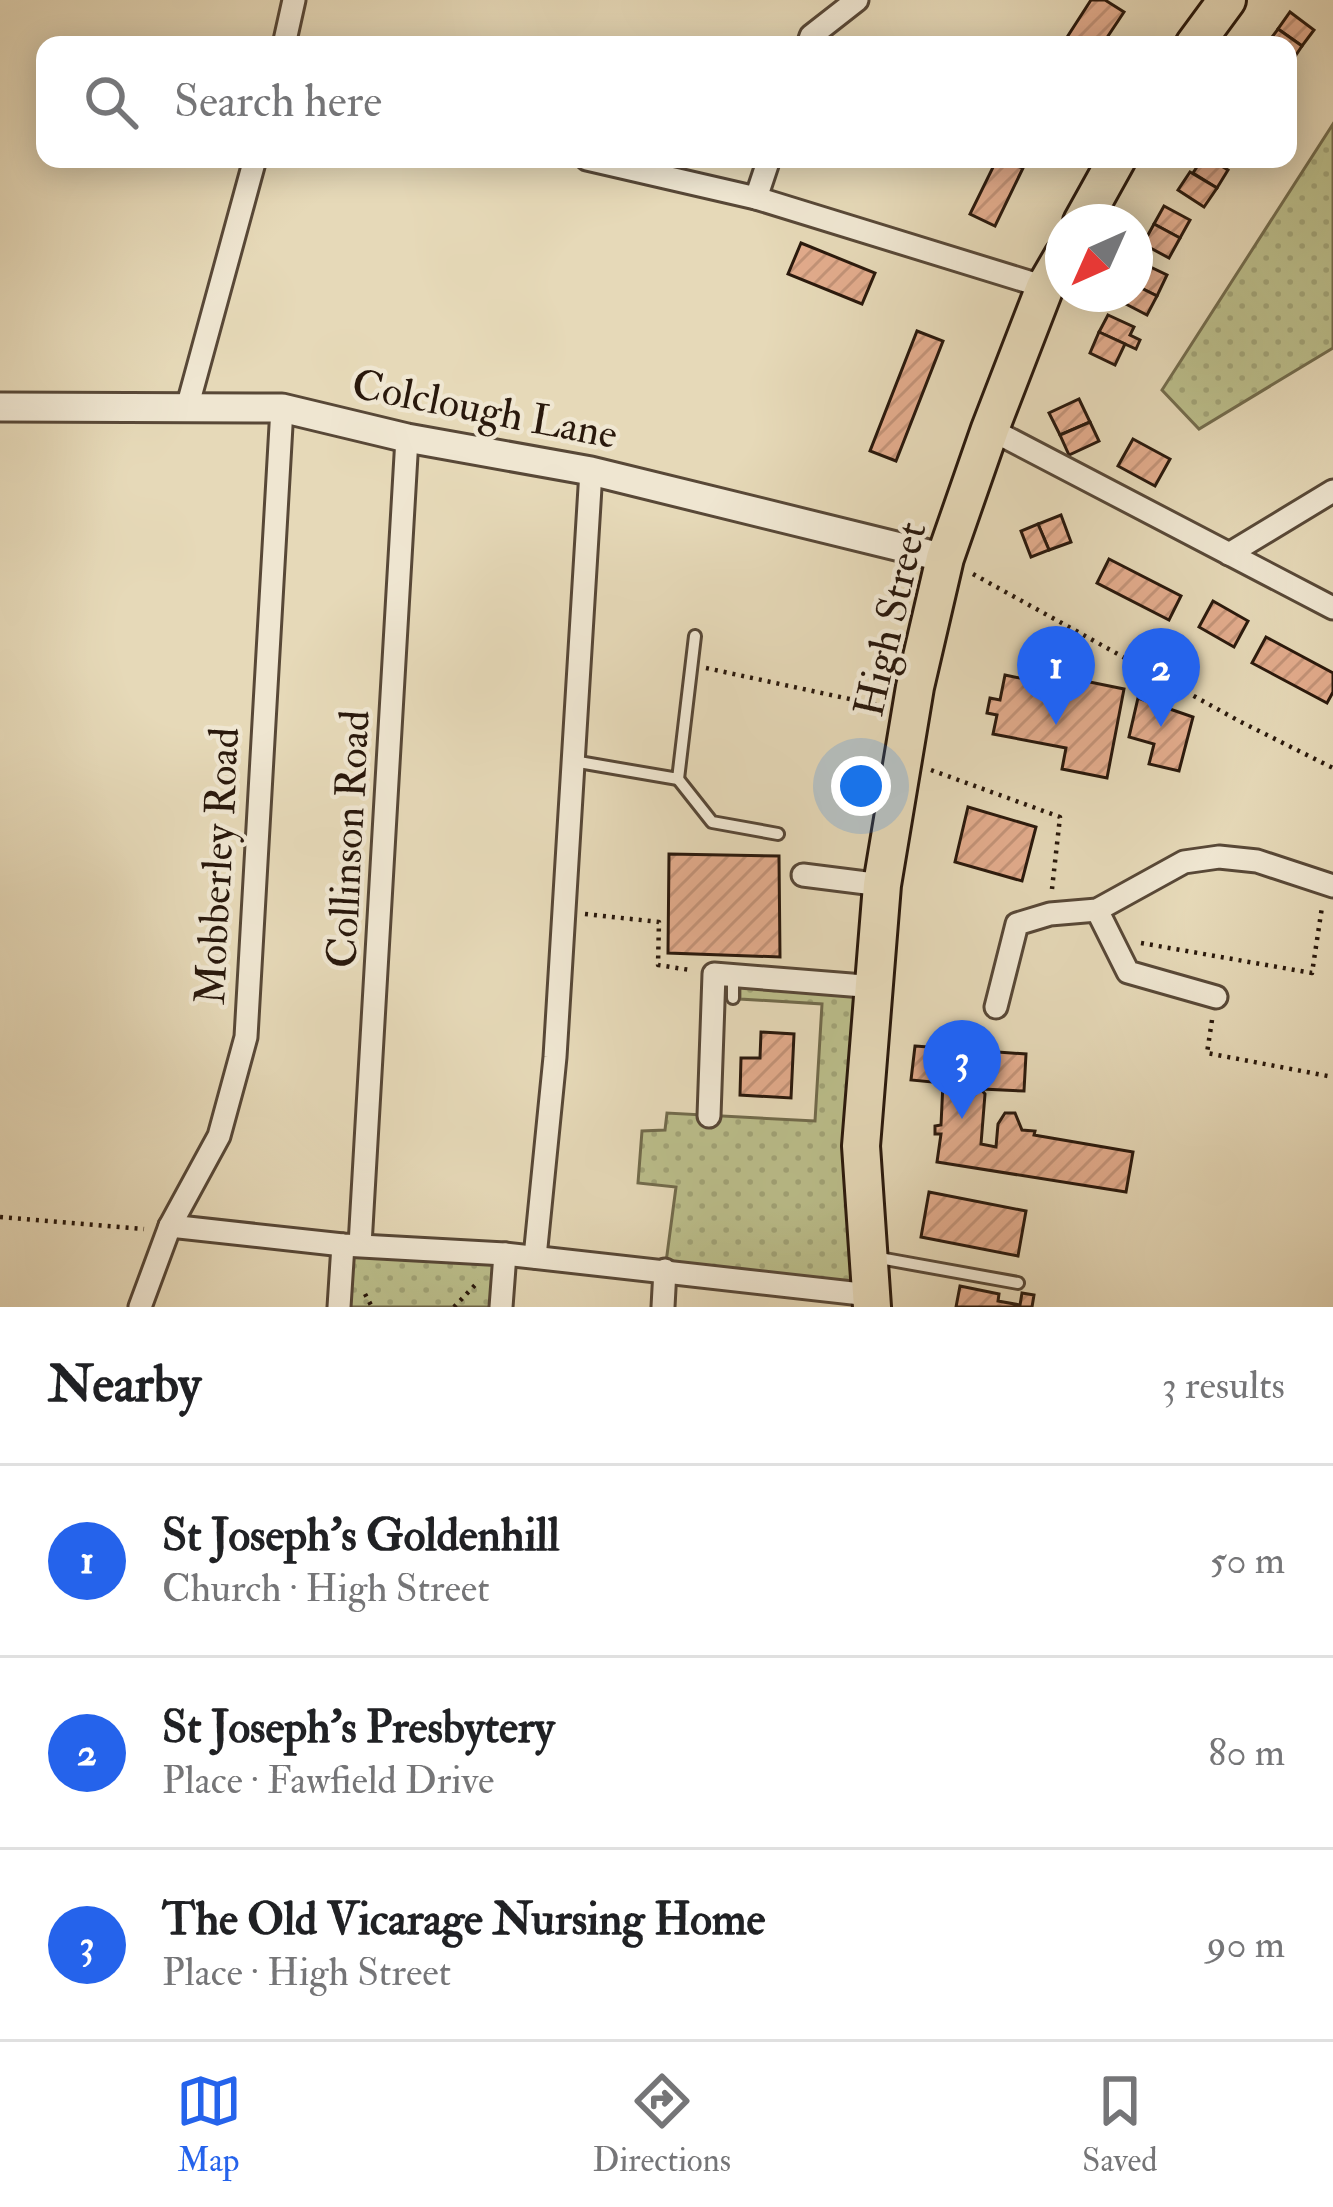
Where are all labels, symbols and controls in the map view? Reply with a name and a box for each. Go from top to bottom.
search box [36,36,1297,168]
icon: search [78,69,144,135]
text: Search here [174,74,382,130]
north arrow [1045,204,1153,312]
street label: Colclough Lane [347,359,622,461]
street label: High Street [843,517,939,722]
pin: 1 [1017,626,1095,725]
pin: 2 [1122,628,1200,727]
street label: Collinson Road [316,709,382,969]
street label: Mobberley Road [185,726,251,1006]
your location [831,756,891,816]
pin: 3 [923,1020,1001,1119]
text: Nearby [48,1353,201,1417]
text: 3 results [1162,1361,1285,1410]
text: St Joseph's Goldenhill [162,1508,559,1564]
text: 1 [80,1536,94,1585]
text: 50 m [1210,1536,1285,1585]
text: Church · High Street [162,1564,490,1613]
text: St Joseph's Presbytery [162,1700,554,1756]
text: 2 [77,1728,97,1777]
text: 80 m [1208,1728,1285,1777]
text: Place · Fawfield Drive [162,1756,494,1805]
text: The Old Vicarage Nursing Home [162,1892,765,1948]
text: 3 [80,1920,94,1969]
text: 90 m [1207,1920,1285,1969]
text: Place · High Street [162,1948,451,1997]
tab: Map [176,2068,242,2181]
tab: Directions [593,2068,731,2181]
tab: Saved [1082,2068,1157,2181]

